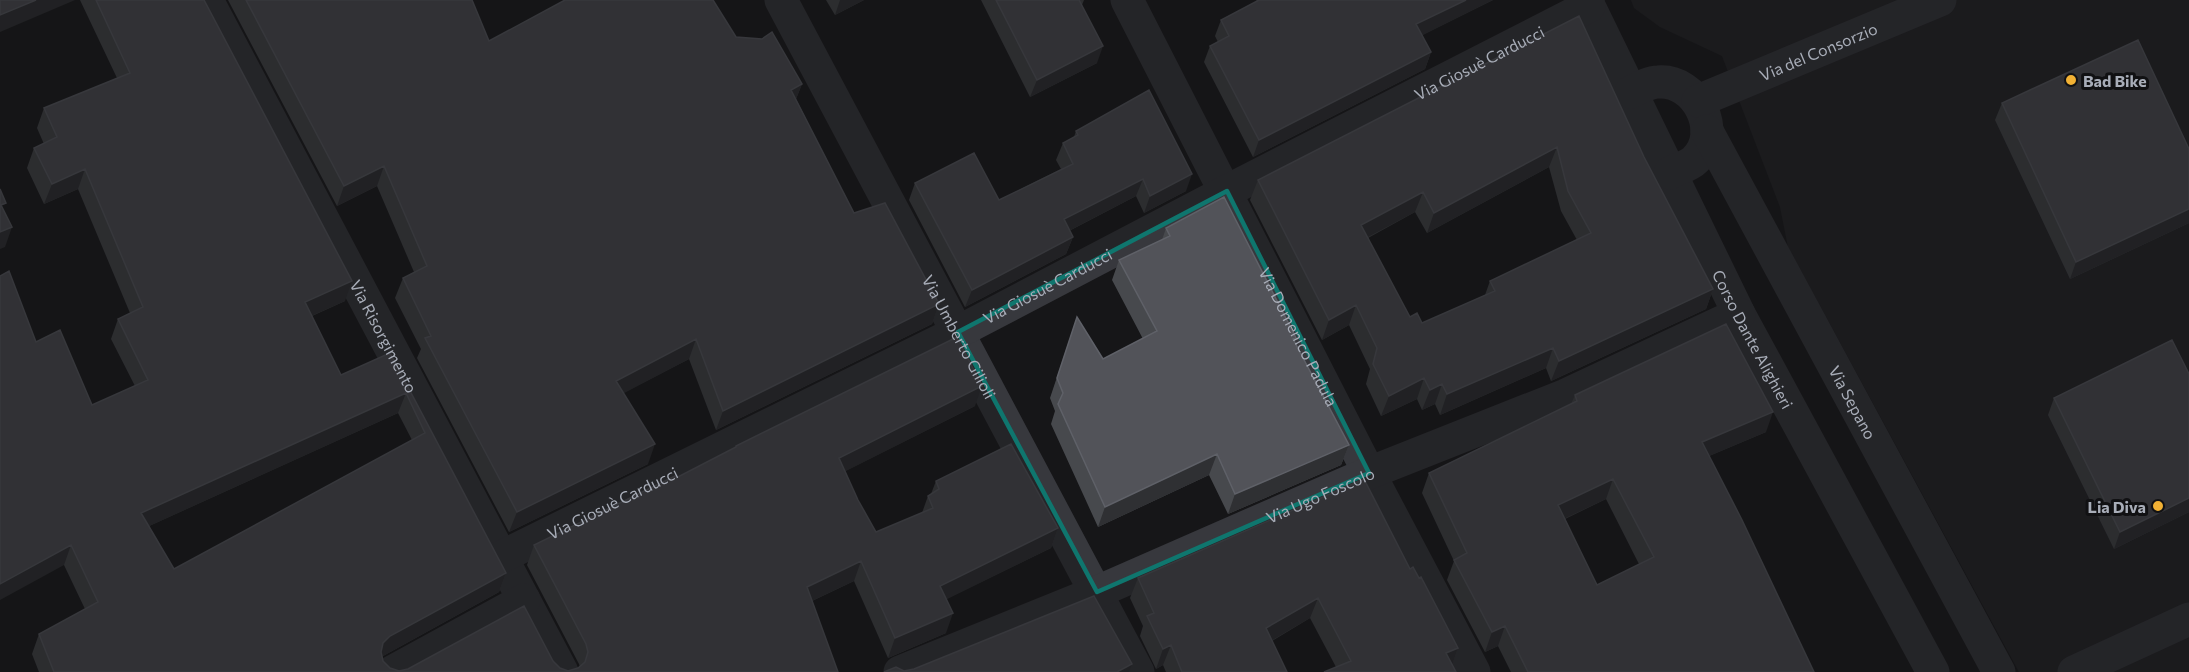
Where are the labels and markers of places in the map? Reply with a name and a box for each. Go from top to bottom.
place label: Bad Bike [2083,71,2147,90]
marker: Bad Bike [2064,73,2078,87]
place label: Lia Diva [2088,497,2146,516]
marker: Lia Diva [2151,499,2165,513]

